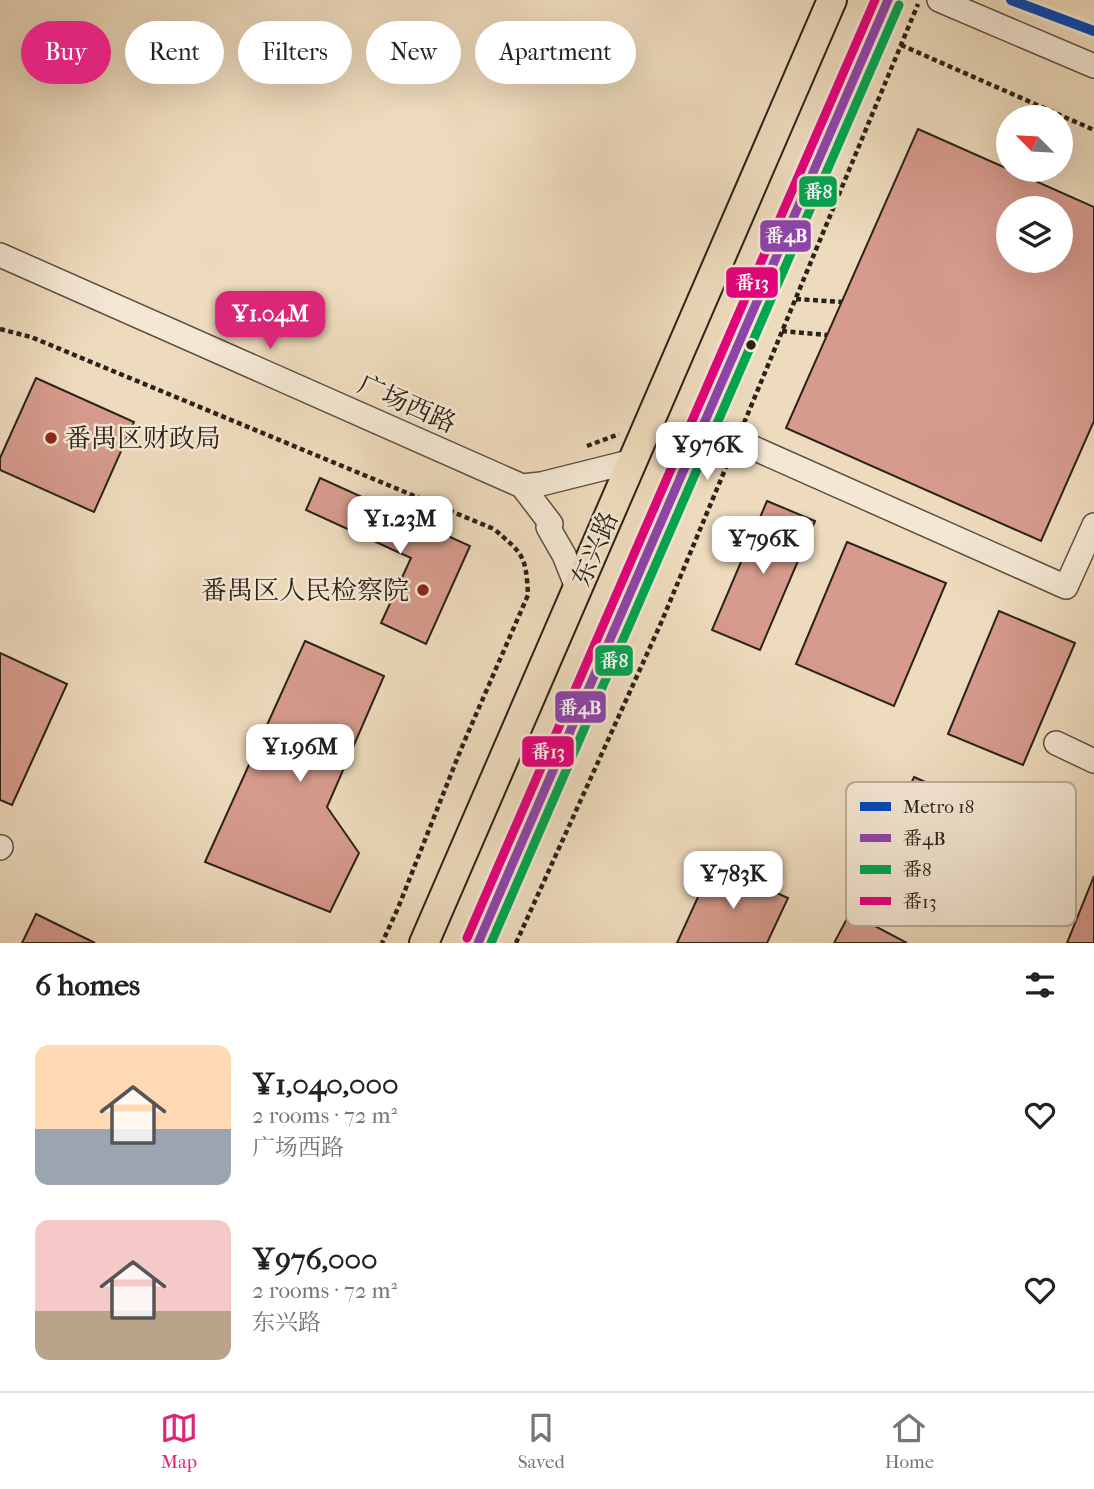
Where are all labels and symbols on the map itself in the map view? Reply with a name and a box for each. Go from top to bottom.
north arrow [996,105,1073,182]
line badge: 番8 [798,175,838,208]
text: 番8 [804,181,832,203]
line badge: 番4B [759,219,812,253]
text: 番4B [765,225,807,247]
line badge: 番13 [725,266,779,299]
text: 番13 [735,272,769,294]
pin: ¥1.04M [213,292,327,351]
unlabelled marker [744,338,758,352]
street label: 广场西路 [353,369,461,439]
pin: ¥976K [658,422,756,482]
place label: 番禺区财政局 [65,423,221,454]
marker: 番禺区财政局 [43,430,59,446]
pin: ¥1.23M [343,496,457,556]
street label: 东兴路 [565,507,625,591]
pin: ¥796K [714,516,812,576]
place label: 番禺区人民检察院 [201,575,409,606]
marker: 番禺区人民检察院 [415,582,431,598]
line badge: 番8 [594,644,634,677]
text: 番8 [600,650,628,672]
line badge: 番4B [554,690,607,724]
text: 番4B [559,697,601,719]
pin: ¥1.96M [243,724,357,784]
line badge: 番13 [521,735,575,768]
text: 番13 [531,741,565,763]
legend [846,782,1076,926]
text: Metro 18 [903,796,974,818]
text: 番4B [903,828,946,850]
pin: ¥783K [684,852,782,911]
text: 番8 [903,859,932,881]
text: 番13 [903,891,937,913]

